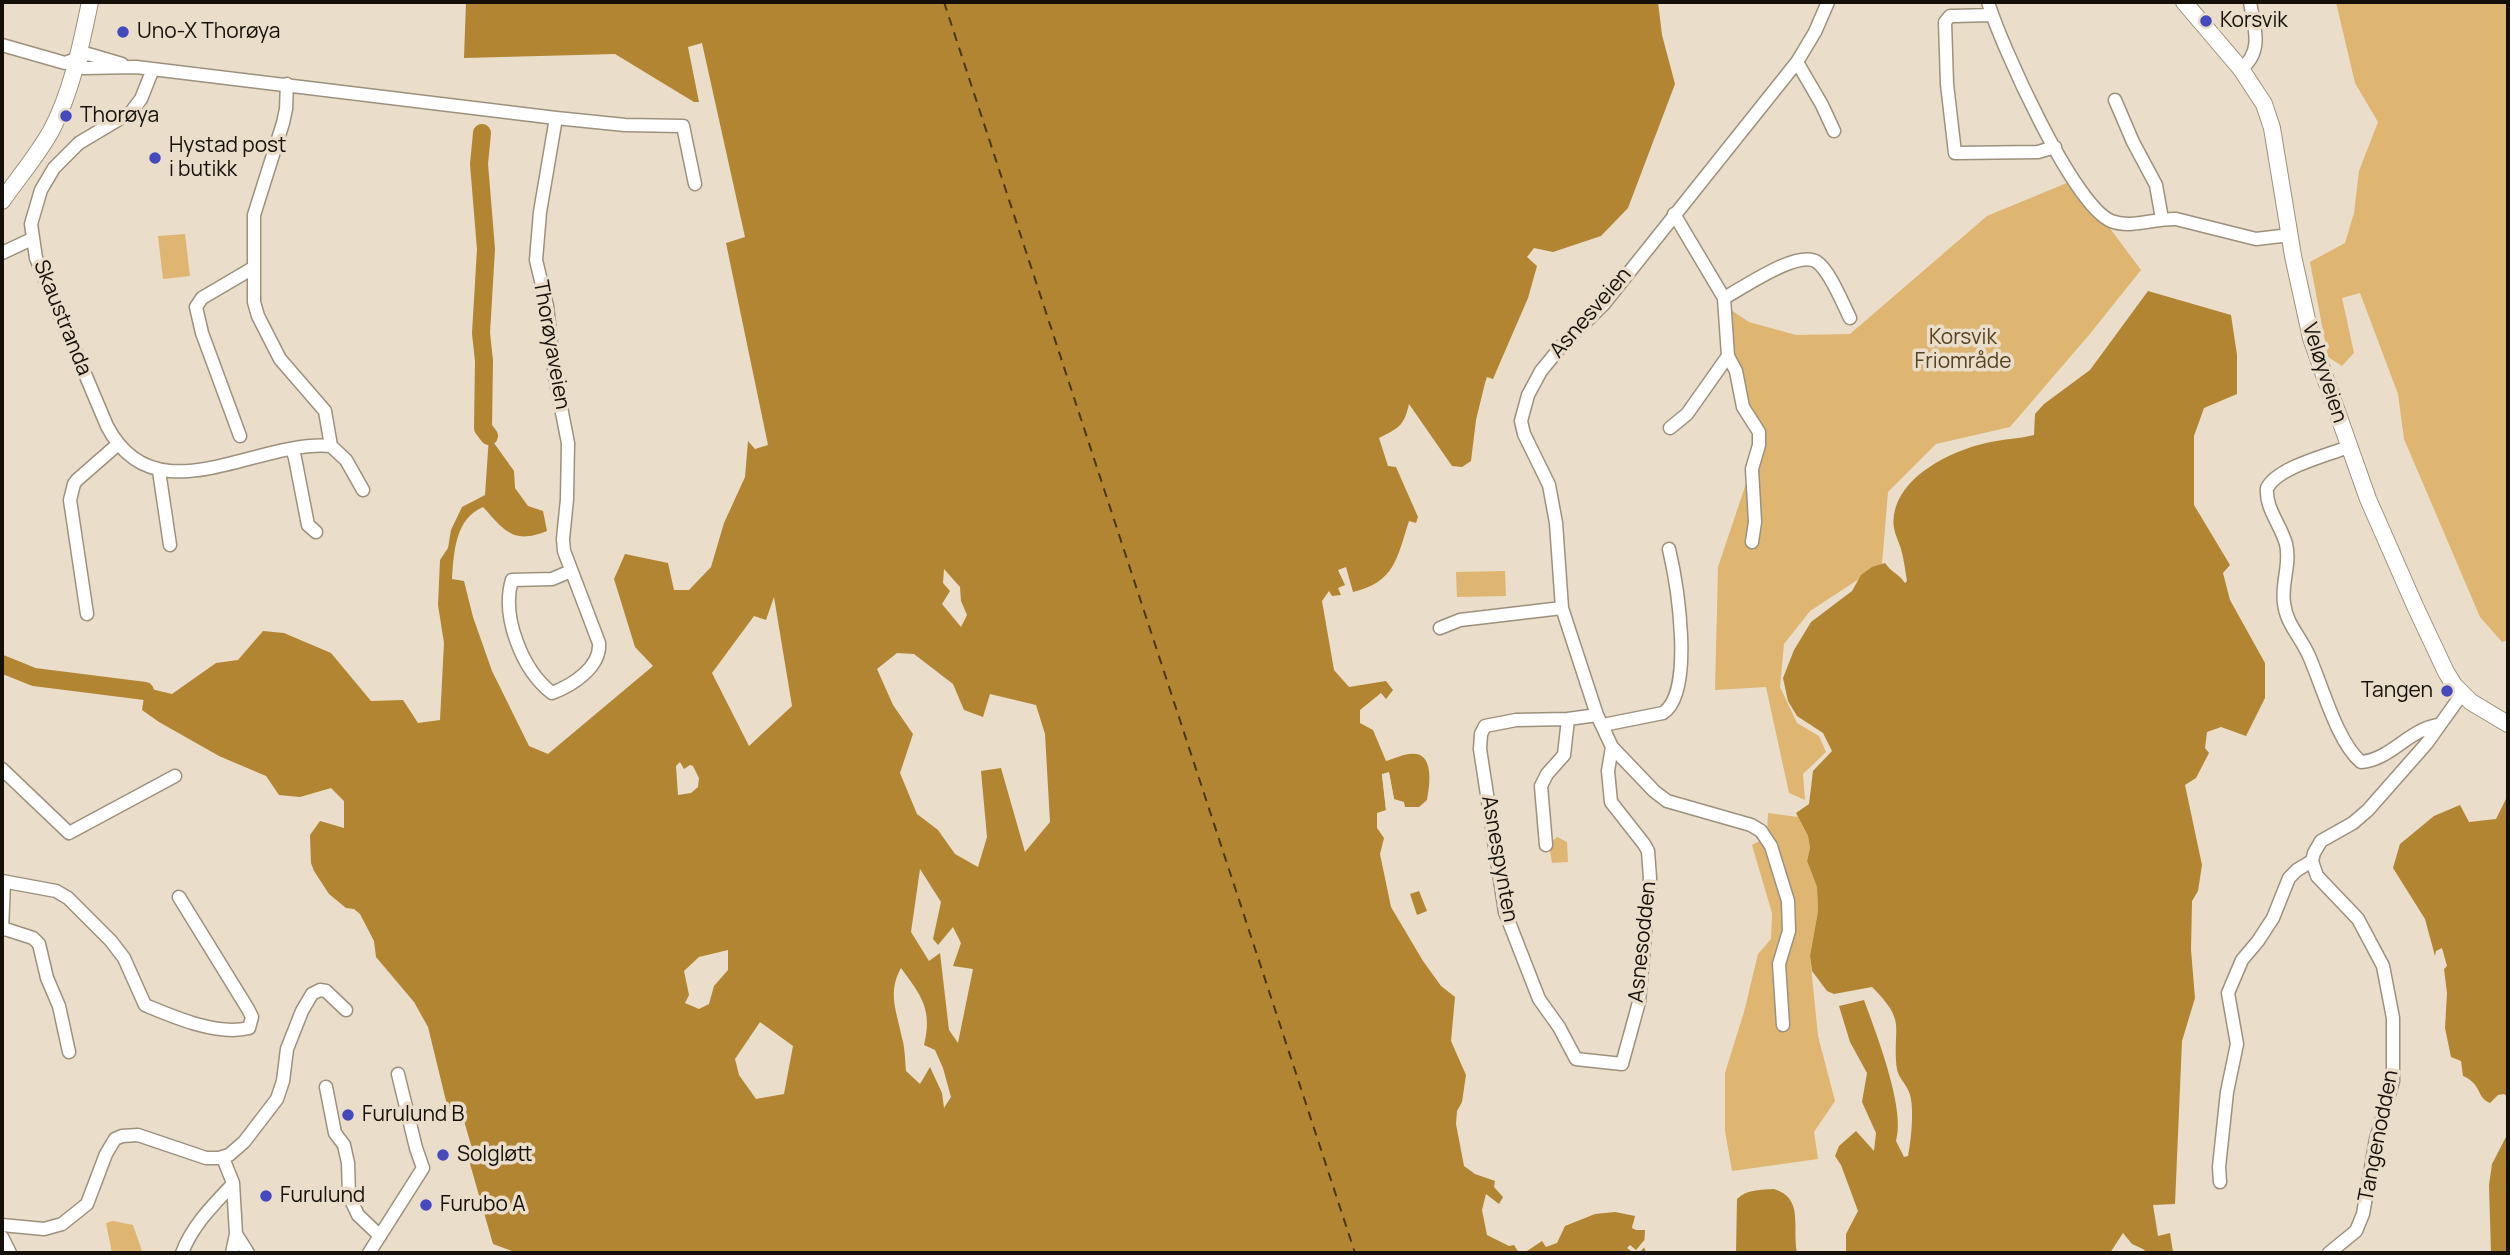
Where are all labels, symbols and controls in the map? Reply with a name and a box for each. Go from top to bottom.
place label: Korsvik [2220,8,2288,34]
marker: Korsvik [2198,13,2214,29]
place label: Uno-X Thorøya [137,19,280,45]
marker: Uno-X Thorøya [115,24,131,40]
place label: Thorøya [80,103,159,129]
marker: Thorøya [58,108,74,124]
place label: Hystad post i butikk [169,133,286,183]
marker: Hystad post i butikk [147,150,163,166]
street label: Skaustranda [27,257,97,379]
street label: Asnesveien [1545,263,1637,363]
street label: Thorøyaveien [527,279,575,411]
street label: Veløyveien [2296,320,2352,426]
park label: Korsvik Friområde [1915,325,2011,375]
place label: Tangen [2361,678,2433,704]
marker: Tangen [2439,683,2455,699]
street label: Asnespynten [1475,794,1523,924]
street label: Asnesodden [1624,880,1662,1004]
street label: Tangenodden [2354,1068,2404,1204]
place label: Furulund B [362,1102,464,1128]
marker: Furulund B [340,1107,356,1123]
place label: Solgløtt [457,1142,533,1168]
marker: Solgløtt [435,1147,451,1163]
place label: Furulund [280,1183,365,1209]
marker: Furulund [258,1188,274,1204]
place label: Furubo A [440,1192,525,1218]
marker: Furubo A [418,1197,434,1213]

